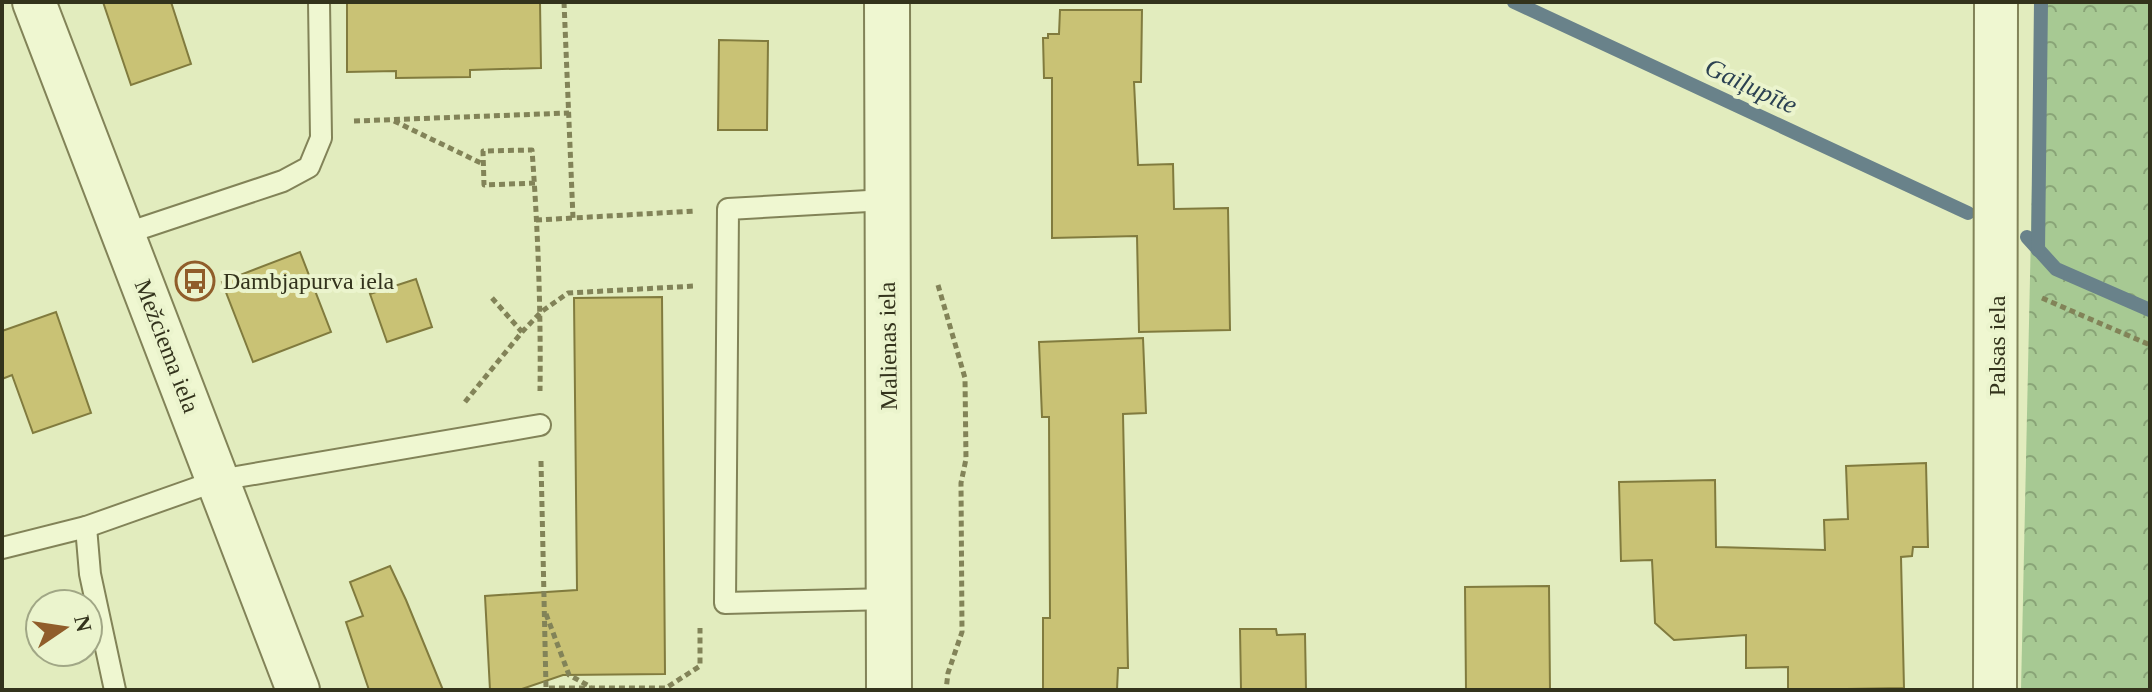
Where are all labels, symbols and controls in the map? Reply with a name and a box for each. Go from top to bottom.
water label: Gaiļupīte [1700,52,1802,120]
bus stop icon: Dambjapurva iela [174,260,216,302]
place label: Dambjapurva iela [223,268,395,294]
street label: Mežciema iela [130,276,204,417]
street label: Malienas iela [874,281,902,411]
street label: Palsas iela [1984,295,2010,396]
north arrow [24,588,104,668]
text: N [69,613,97,634]

